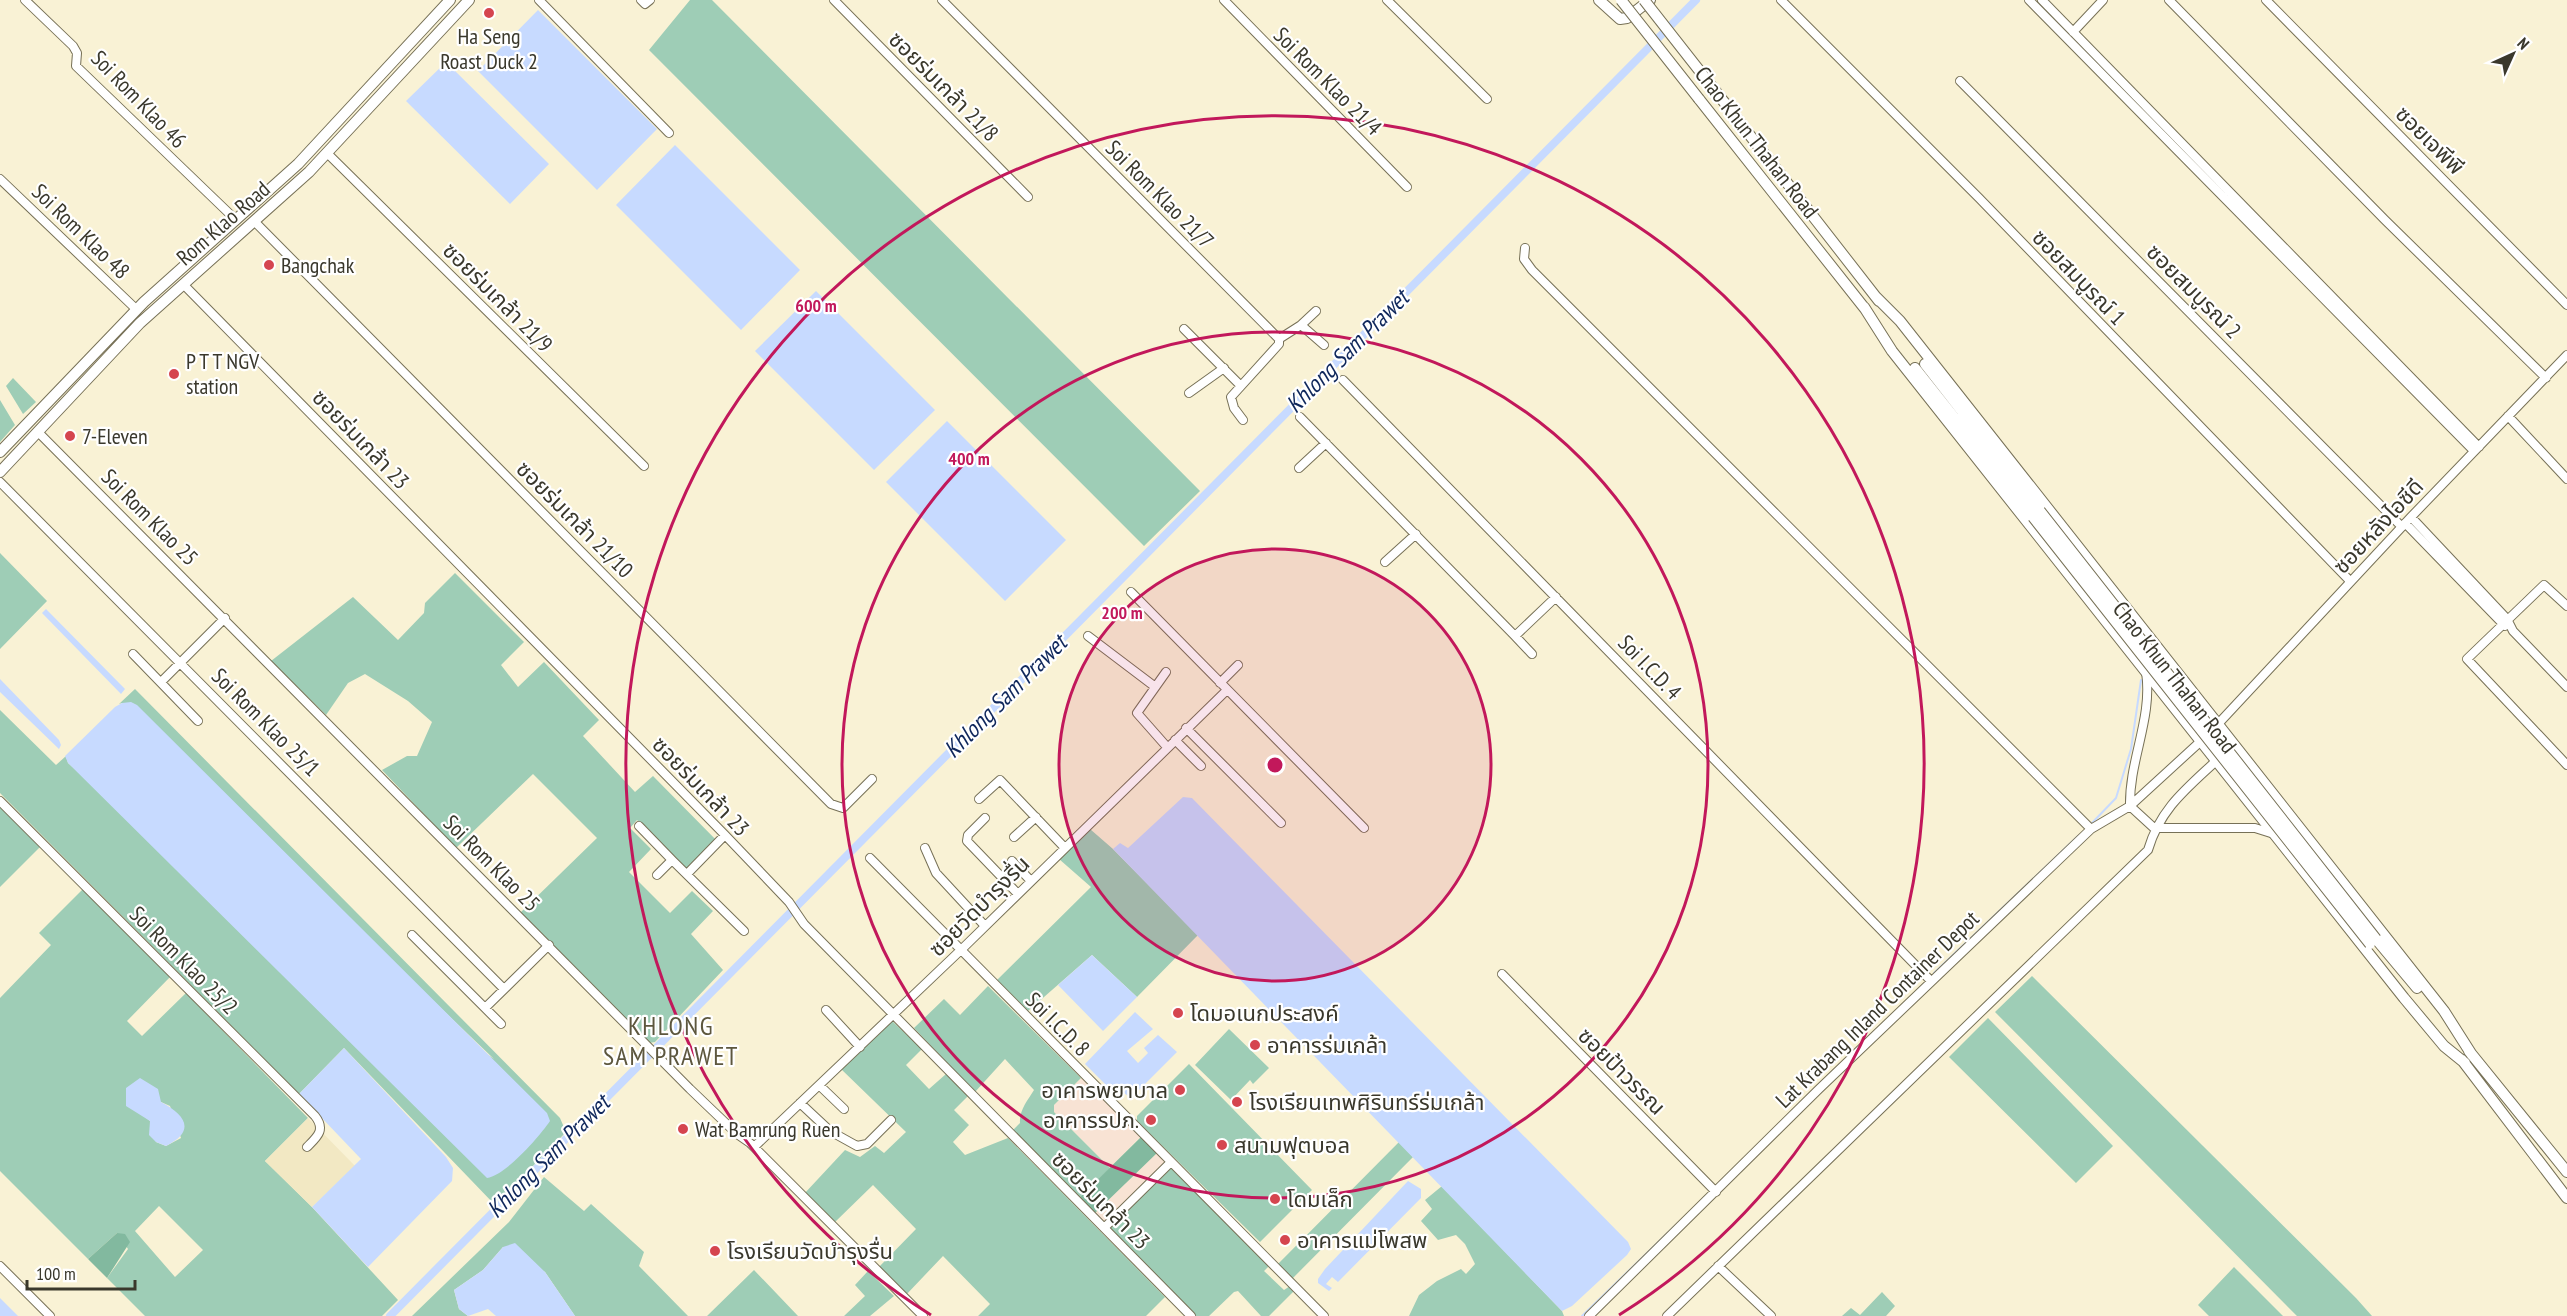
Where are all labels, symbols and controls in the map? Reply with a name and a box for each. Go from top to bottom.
marker: Ha Seng Roast Duck 2 [482,6,496,20]
street label: Soi Rom Klao 21/4 [1268,21,1388,141]
place label: Ha Seng Roast Duck 2 [440,22,538,75]
north arrow [2483,24,2543,84]
street label: ซอยร่มเกล้า 21/8 [883,25,1005,147]
text: N [2513,33,2534,54]
street label: Soi Rom Klao 46 [85,44,193,154]
street label: Chao Khun Thahan Road [1689,60,1825,224]
street label: ซอยเจพีพี [2390,100,2470,180]
street label: Soi Rom Klao 21/7 [1100,134,1220,254]
street label: Rom Klao Road [171,175,275,271]
street label: Soi Rom Klao 48 [26,177,136,285]
street label: ซอยสมบูรณ์ 1 [2026,223,2132,331]
street label: ซอยร่มเกล้า 21/9 [437,236,559,358]
street label: ซอยสมบูรณ์ 2 [2141,238,2247,344]
place label: Bangchak [281,251,355,279]
marker: Bangchak [262,258,276,272]
water label: Khlong Sam Prawet [1279,281,1417,419]
text: 600 m [795,294,837,317]
place label: P T T NGV station [186,347,260,400]
marker: P T T NGV station [167,367,181,381]
street label: ซอยร่มเกล้า 23 [307,383,415,495]
place label: 7-Eleven [82,422,148,450]
marker: 7-Eleven [63,429,77,443]
text: 400 m [948,447,990,470]
street label: ซอยร่มเกล้า 21/10 [511,455,639,583]
street label: Soi Rom Klao 25 [96,463,204,571]
street label: ซอยหลังไอซีดี [2327,473,2429,579]
street label: Chao Khun Thahan Road [2107,595,2243,759]
text: 200 m [1101,601,1143,624]
water label: Khlong Sam Prawet [937,626,1075,764]
street label: Soi I.C.D. 4 [1612,629,1688,705]
street label: Soi Rom Klao 25/1 [206,662,326,782]
street label: ซอยร่มเกล้า 23 [647,730,755,842]
centre of rings [1265,755,1285,775]
street label: Soi Rom Klao 25 [438,809,546,917]
street label: ซอยวัดบำรุงรื่น [922,849,1035,962]
street label: Soi Rom Klao 25/2 [124,900,244,1020]
street label: Lat Krabang Inland Container Depot [1770,905,1984,1113]
street label: Soi I.C.D. 8 [1020,986,1096,1062]
place label: โดมอเนกประสงค์ [1190,999,1339,1027]
marker: โดมอเนกประสงค์ [1171,1006,1185,1020]
district label: KHLONG SAM PRAWET [603,1009,739,1072]
street label: ซอยป้าวรรณ [1572,1021,1672,1121]
place label: อาคารร่มเกล้า [1267,1031,1387,1059]
marker: อาคารร่มเกล้า [1248,1038,1262,1052]
place label: อาคารพยาบาล [1041,1076,1168,1104]
marker: อาคารพยาบาล [1173,1083,1187,1097]
water label: Khlong Sam Prawet [480,1086,618,1224]
place label: โรงเรียนเทพศิรินทร์ร่มเกล้า [1249,1088,1484,1116]
marker: โรงเรียนเทพศิรินทร์ร่มเกล้า [1230,1095,1244,1109]
place label: อาคารรปภ. [1043,1106,1139,1134]
marker: อาคารรปภ. [1144,1113,1158,1127]
place label: Wat Bamrung Ruen [695,1115,840,1143]
marker: Wat Bamrung Ruen [676,1122,690,1136]
place label: สนามฟุตบอล [1234,1131,1350,1159]
marker: สนามฟุตบอล [1215,1138,1229,1152]
street label: ซอยร่มเกล้า 23 [1046,1145,1156,1255]
place label: โดมเล็ก [1287,1185,1353,1213]
marker: โดมเล็ก [1268,1192,1282,1206]
place label: อาคารแม่โพสพ [1297,1226,1427,1254]
marker: อาคารแม่โพสพ [1278,1233,1292,1247]
place label: โรงเรียนวัดบำรุงรื่น [727,1236,893,1265]
marker: โรงเรียนวัดบำรุงรื่น [708,1244,722,1258]
scale bar [27,1253,135,1291]
text: 100 m [36,1262,76,1285]

